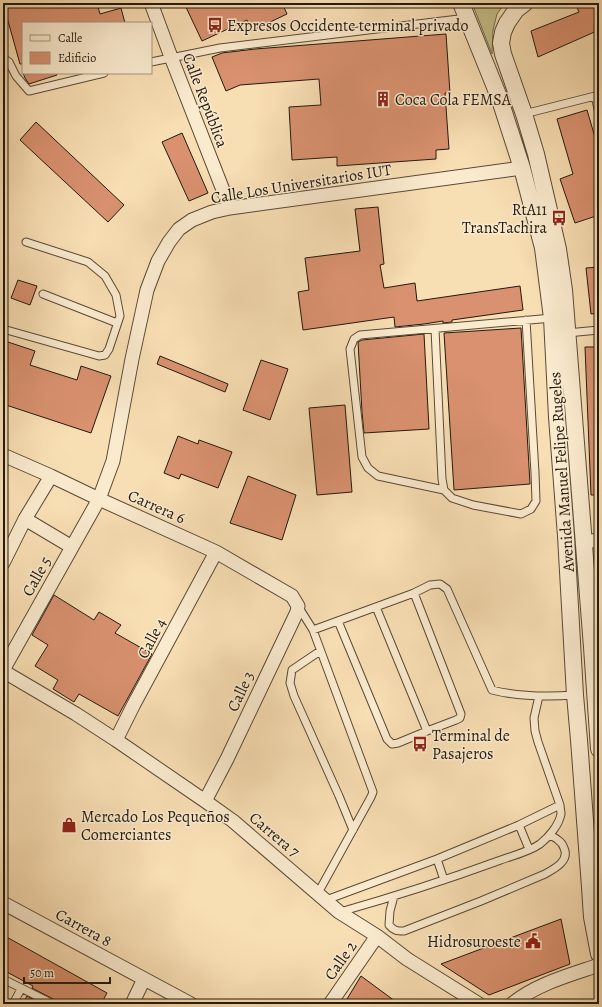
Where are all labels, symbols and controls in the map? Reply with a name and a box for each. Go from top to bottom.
place label: Expresos Occidente terminal privado [227,15,468,37]
bus stop icon: Expresos Occidente terminal privado [206,16,224,34]
legend [22,22,152,74]
text: Calle [58,30,82,46]
text: Edificio [58,50,96,66]
street label: Calle República [177,50,233,151]
place label: Coca Cola FEMSA [395,89,512,111]
building icon: Coca Cola FEMSA [374,90,392,108]
street label: Calle Los Universitarios IUT [209,159,393,209]
place label: RtA11 TransTachira [462,199,548,239]
bus stop icon: RtA11 TransTachira [550,209,568,227]
street label: Avenida Manuel Felipe Rugeles [544,371,580,574]
street label: Carrera 6 [124,485,189,529]
street label: Calle 5 [17,552,57,600]
street label: Calle 4 [132,614,172,663]
street label: Calle 3 [222,668,260,715]
place label: Terminal de Pasajeros [432,725,510,765]
bus stop icon: Terminal de Pasajeros [411,735,429,753]
place label: Mercado Los Pequeños Comerciantes [81,806,230,846]
street label: Carrera 7 [244,807,305,863]
shop icon: Mercado Los Pequeños Comerciantes [60,816,78,834]
street label: Carrera 8 [51,903,116,952]
place label: Hidrosuroeste [427,931,521,953]
public building icon: Hidrosuroeste [524,932,542,950]
street label: Calle 2 [319,936,362,985]
scale bar [24,959,110,985]
text: 50 m [30,965,54,981]

